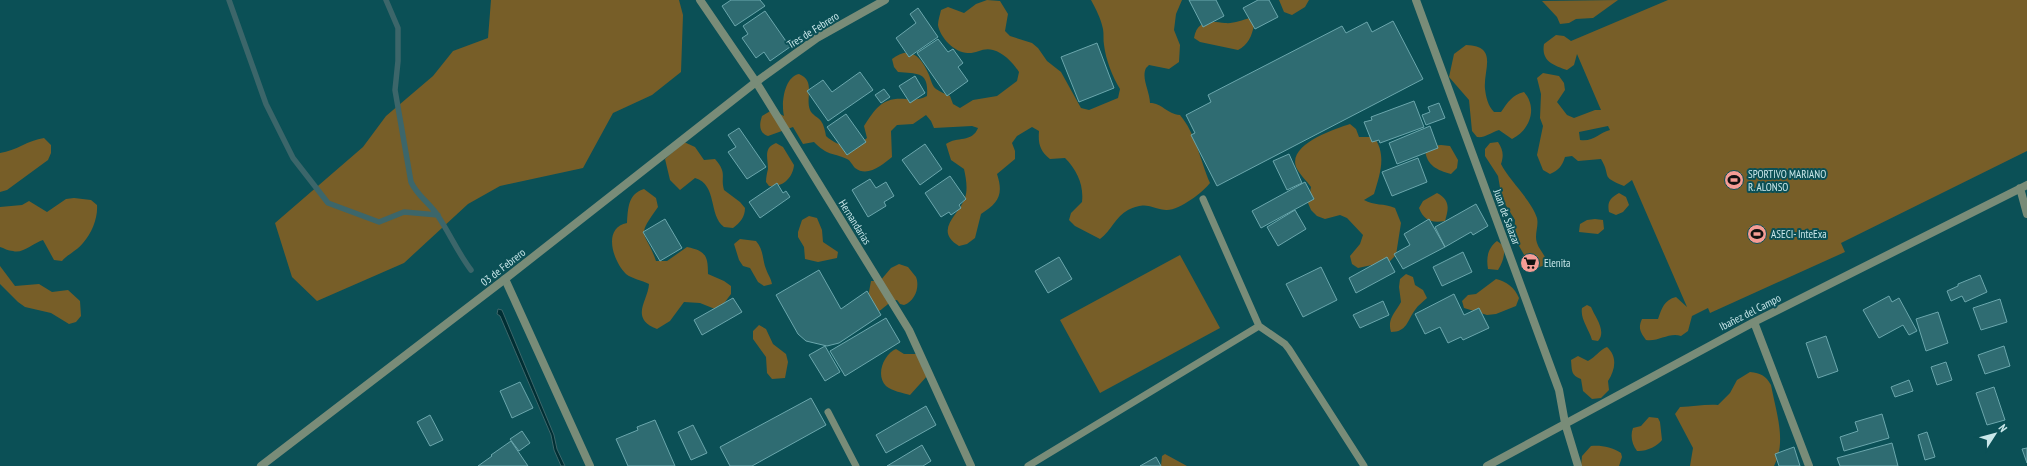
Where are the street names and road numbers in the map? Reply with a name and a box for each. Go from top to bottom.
street label: Tres de Febrero [785,8,842,51]
street label: Juan de Salazar [1490,186,1524,247]
street label: Hernandarias [836,197,874,247]
street label: 03 de Febrero [478,245,528,289]
street label: Ibañez del Campo [1717,290,1783,334]

